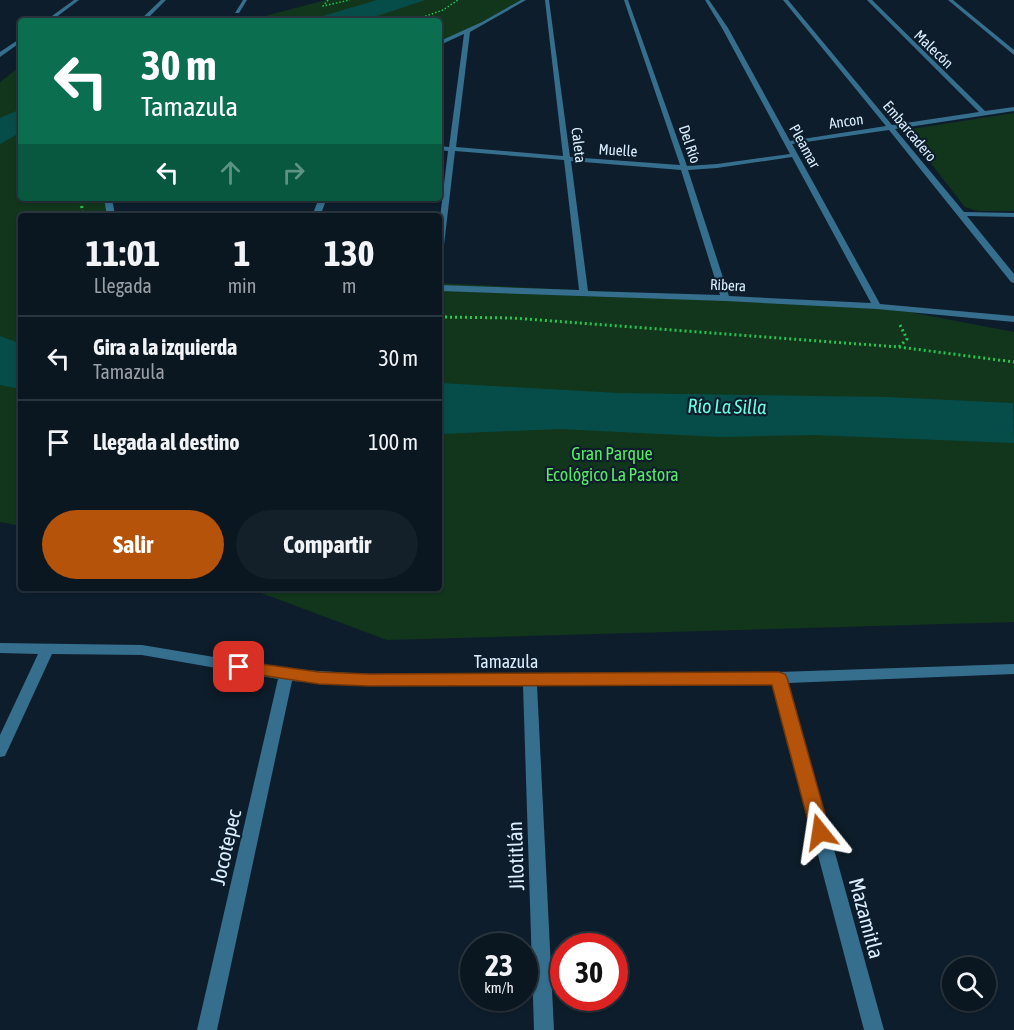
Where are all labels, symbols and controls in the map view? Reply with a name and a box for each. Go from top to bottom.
street label: Malecón [911,26,957,72]
text: 30 m [141,41,216,89]
icon: left [42,42,120,120]
text: Tamazula [141,91,238,122]
street label: Embarcadero [880,97,940,165]
street label: Ancon [828,110,864,132]
street label: Pleamar [786,121,824,171]
street label: Del Río [676,123,704,165]
street label: Caleta [568,126,590,164]
street label: Muelle [598,140,638,160]
icon: left [151,156,184,189]
icon: ahead [214,156,247,189]
icon: right [277,156,310,189]
text: 11:01 [85,232,160,274]
text: 1 [234,232,250,274]
text: 130 [324,232,375,274]
text: Llegada [94,274,152,297]
text: min [228,274,256,297]
text: m [342,274,356,297]
street label: Ribera [710,276,746,294]
text: Gira a la izquierda [93,334,237,360]
icon: left [42,342,75,375]
text: 30 m [378,345,418,371]
text: Tamazula [93,360,165,383]
water label: Río La Silla [687,394,767,418]
icon: arrive [42,426,75,459]
text: Llegada al destino [93,429,240,455]
text: 100 m [368,429,418,455]
park label: Gran Parque Ecológico La Pastora [545,443,679,485]
button: Salir [42,510,224,579]
button: Compartir [236,510,418,579]
pin [213,641,264,692]
icon: arrive [222,650,255,683]
street label: Tamazula [474,651,538,672]
position arrow [788,800,852,864]
street label: Jocotepec [205,807,245,887]
street label: Jilotitlán [502,821,528,891]
street label: Mazamitla [845,875,889,961]
speed limit sign: 30 [550,933,628,1011]
text: 23 [485,948,513,982]
map controls [942,957,996,1011]
button: search [942,957,996,1011]
text: km/h [484,979,514,996]

